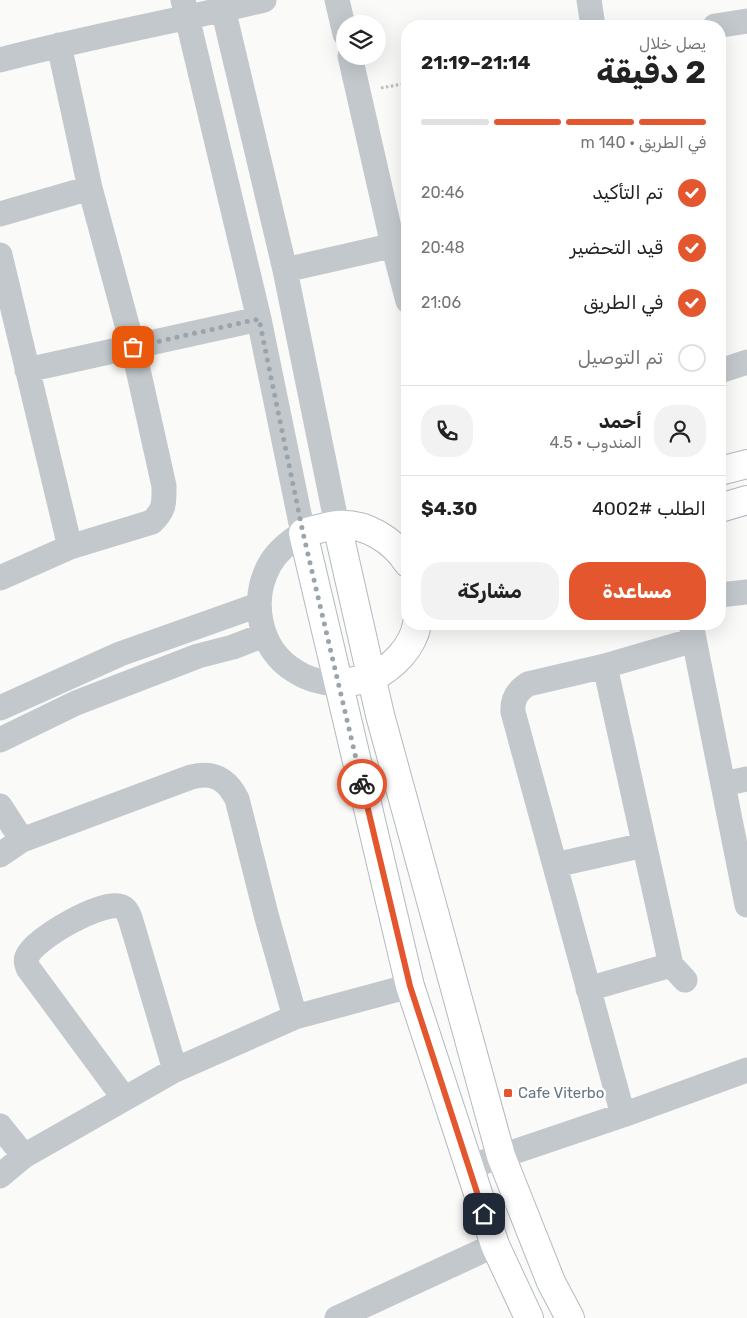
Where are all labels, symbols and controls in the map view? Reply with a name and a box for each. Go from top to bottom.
map controls [336,15,386,65]
button: layers [336,15,386,65]
text: يصل خلال [639,34,706,53]
text: 21:14–21:19 [421,51,531,74]
text: 2 دقيقة [596,53,706,91]
text: في الطريق · 140 m [581,133,706,152]
icon: check [678,179,706,207]
text: تم التأكيد [592,181,663,204]
text: 20:46 [421,183,464,202]
icon: check [678,234,706,262]
text: قيد التحضير [570,236,663,259]
text: 20:48 [421,238,465,257]
icon: check [678,289,706,317]
text: في الطريق [583,291,663,314]
text: 21:06 [421,293,461,312]
pin [112,326,154,368]
icon: bag [119,333,147,361]
text: تم التوصيل [578,346,663,369]
button: phone [421,405,473,457]
button: person [654,405,706,457]
text: أحمد [599,410,642,433]
text: المندوب · 4.5 [549,433,642,452]
text: $4.30 [421,497,477,520]
text: الطلب #4002 [592,497,706,520]
button: مشاركة [421,562,559,620]
button: مساعدة [569,562,706,620]
courier [337,759,387,809]
icon: bike [348,770,376,798]
place label: Cafe Viterbo [518,1084,604,1102]
marker: Cafe Viterbo [502,1087,514,1099]
pin [463,1193,505,1235]
icon: home [470,1200,498,1228]

